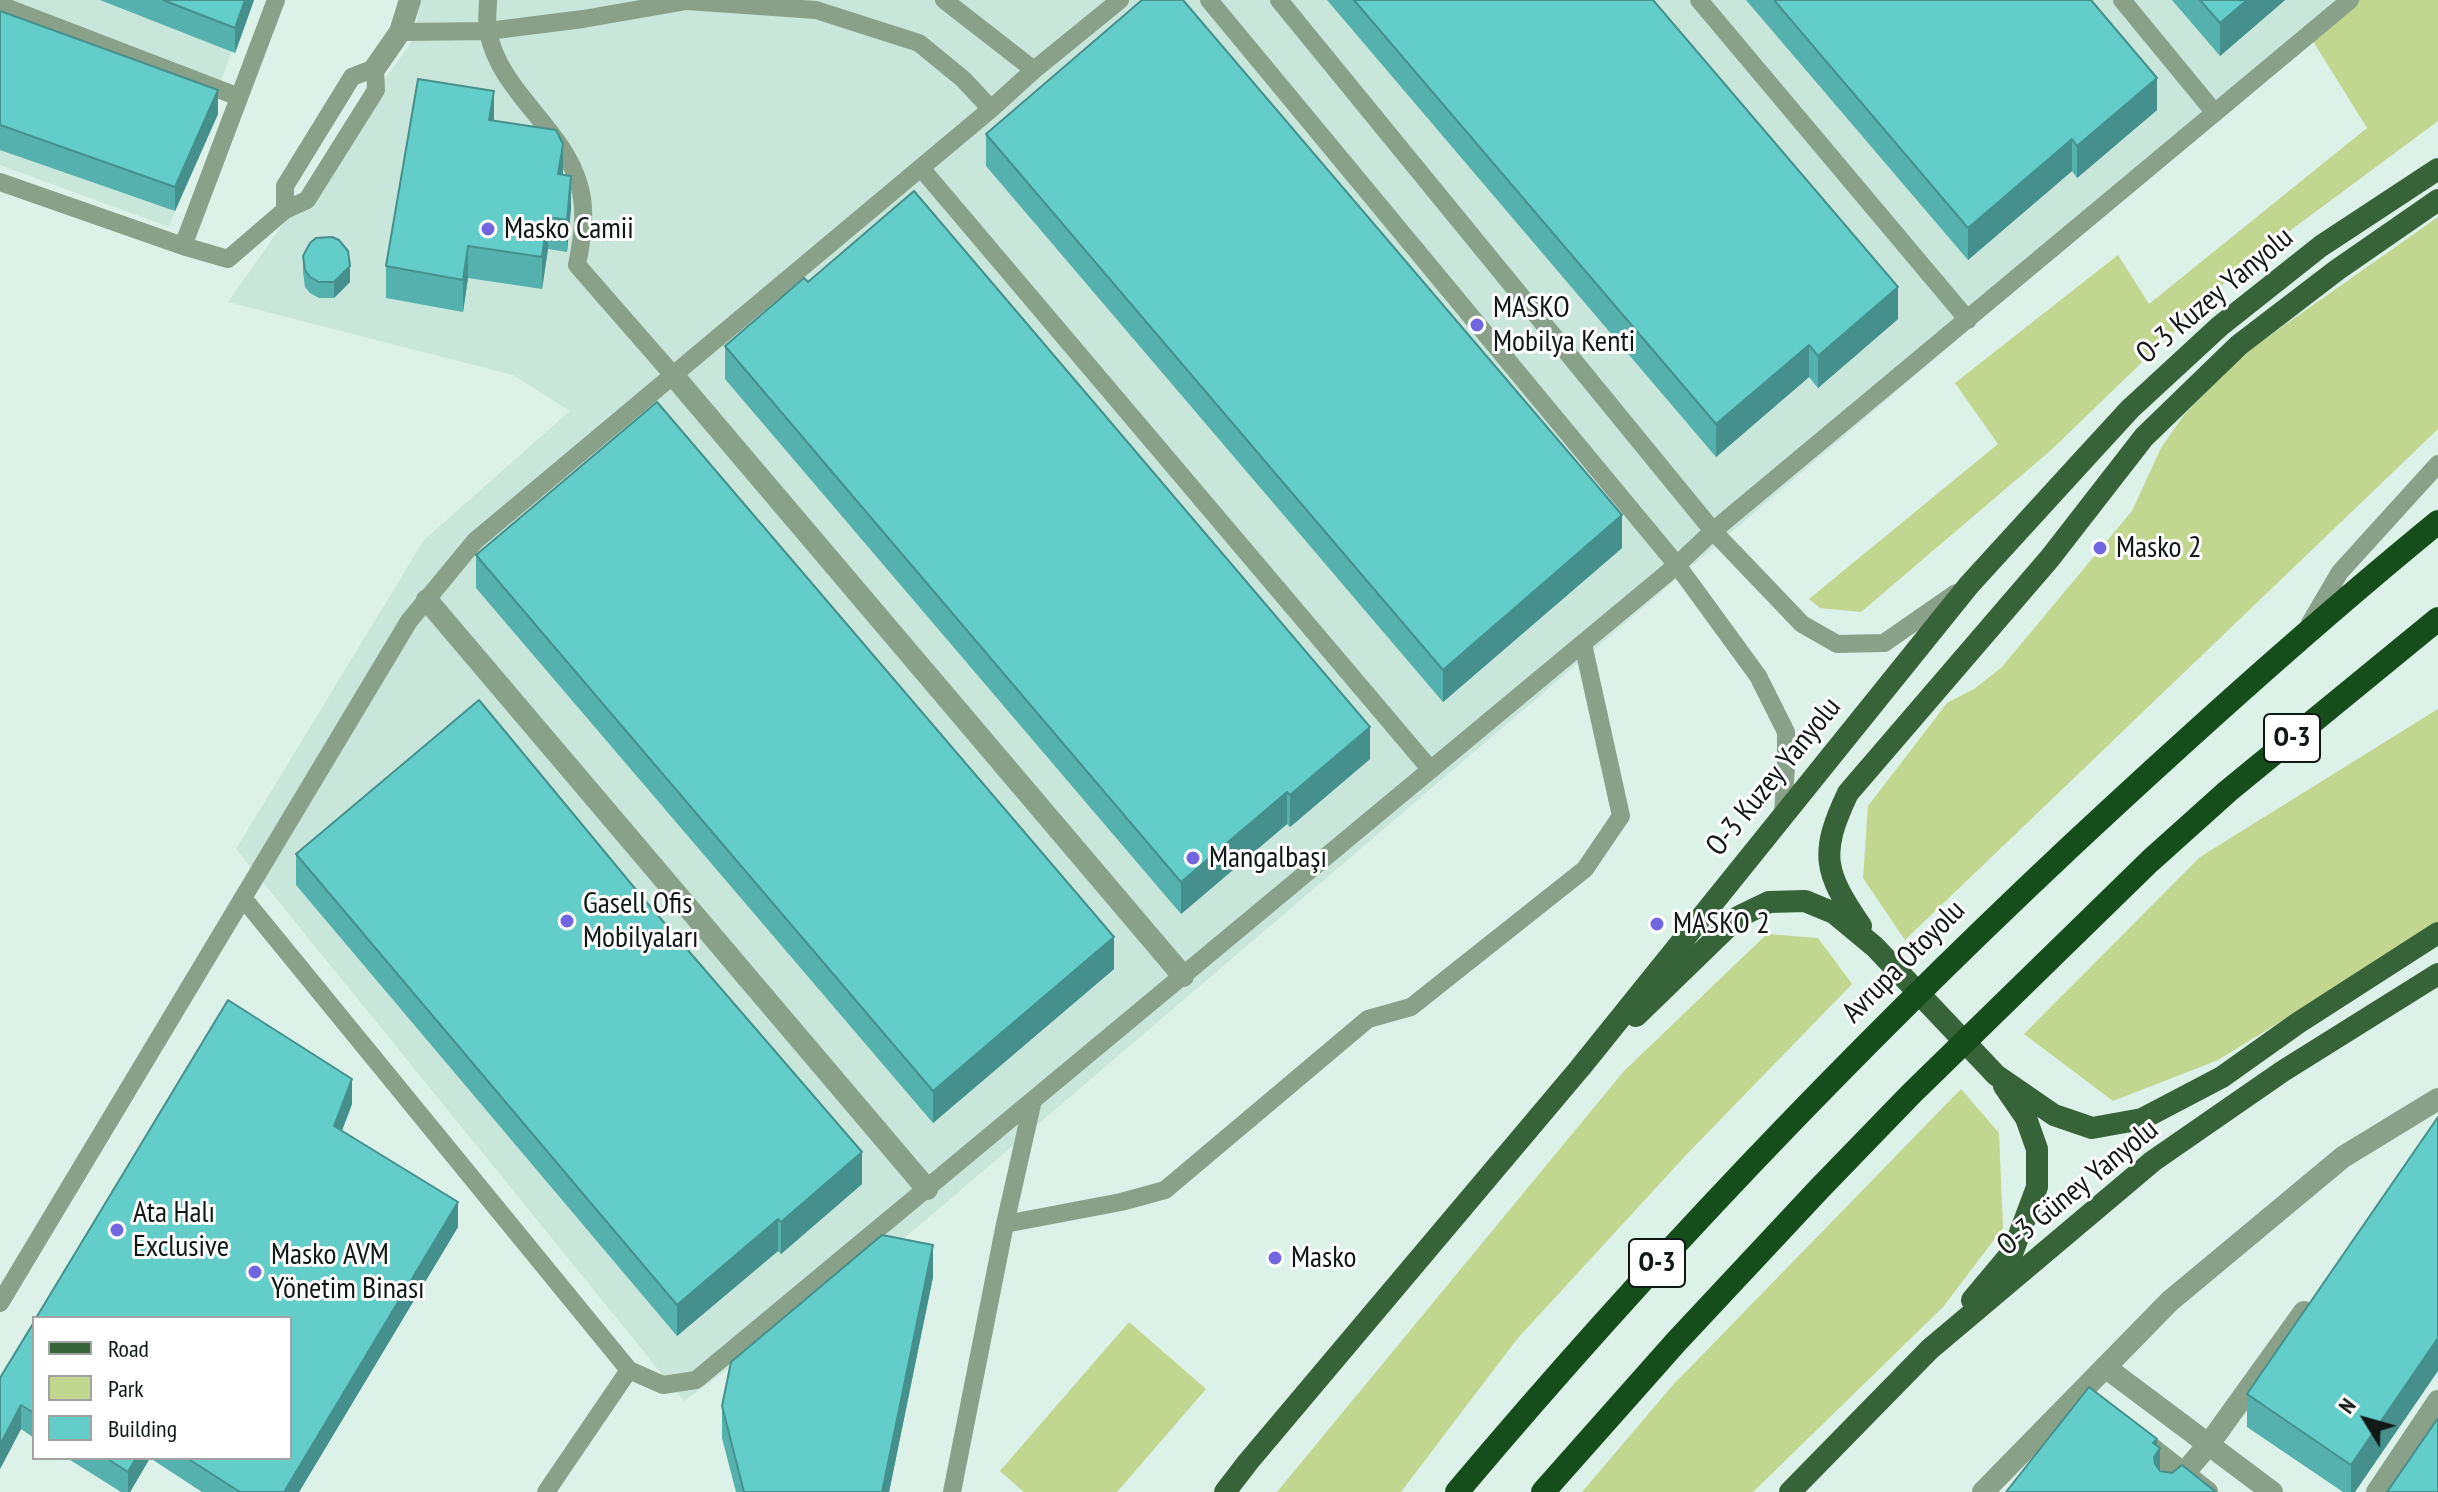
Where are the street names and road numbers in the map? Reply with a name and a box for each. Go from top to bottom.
street label: O-3 Kuzey Yanyolu [2129,220,2301,372]
street label: O-3 Kuzey Yanyolu [1699,690,1849,864]
road number: O-3 [2264,714,2320,762]
street label: Avrupa Otoyolu [1835,893,1973,1031]
street label: O-3 Güney Yanyolu [1990,1112,2166,1264]
road number: O-3 [1629,1239,1685,1287]

